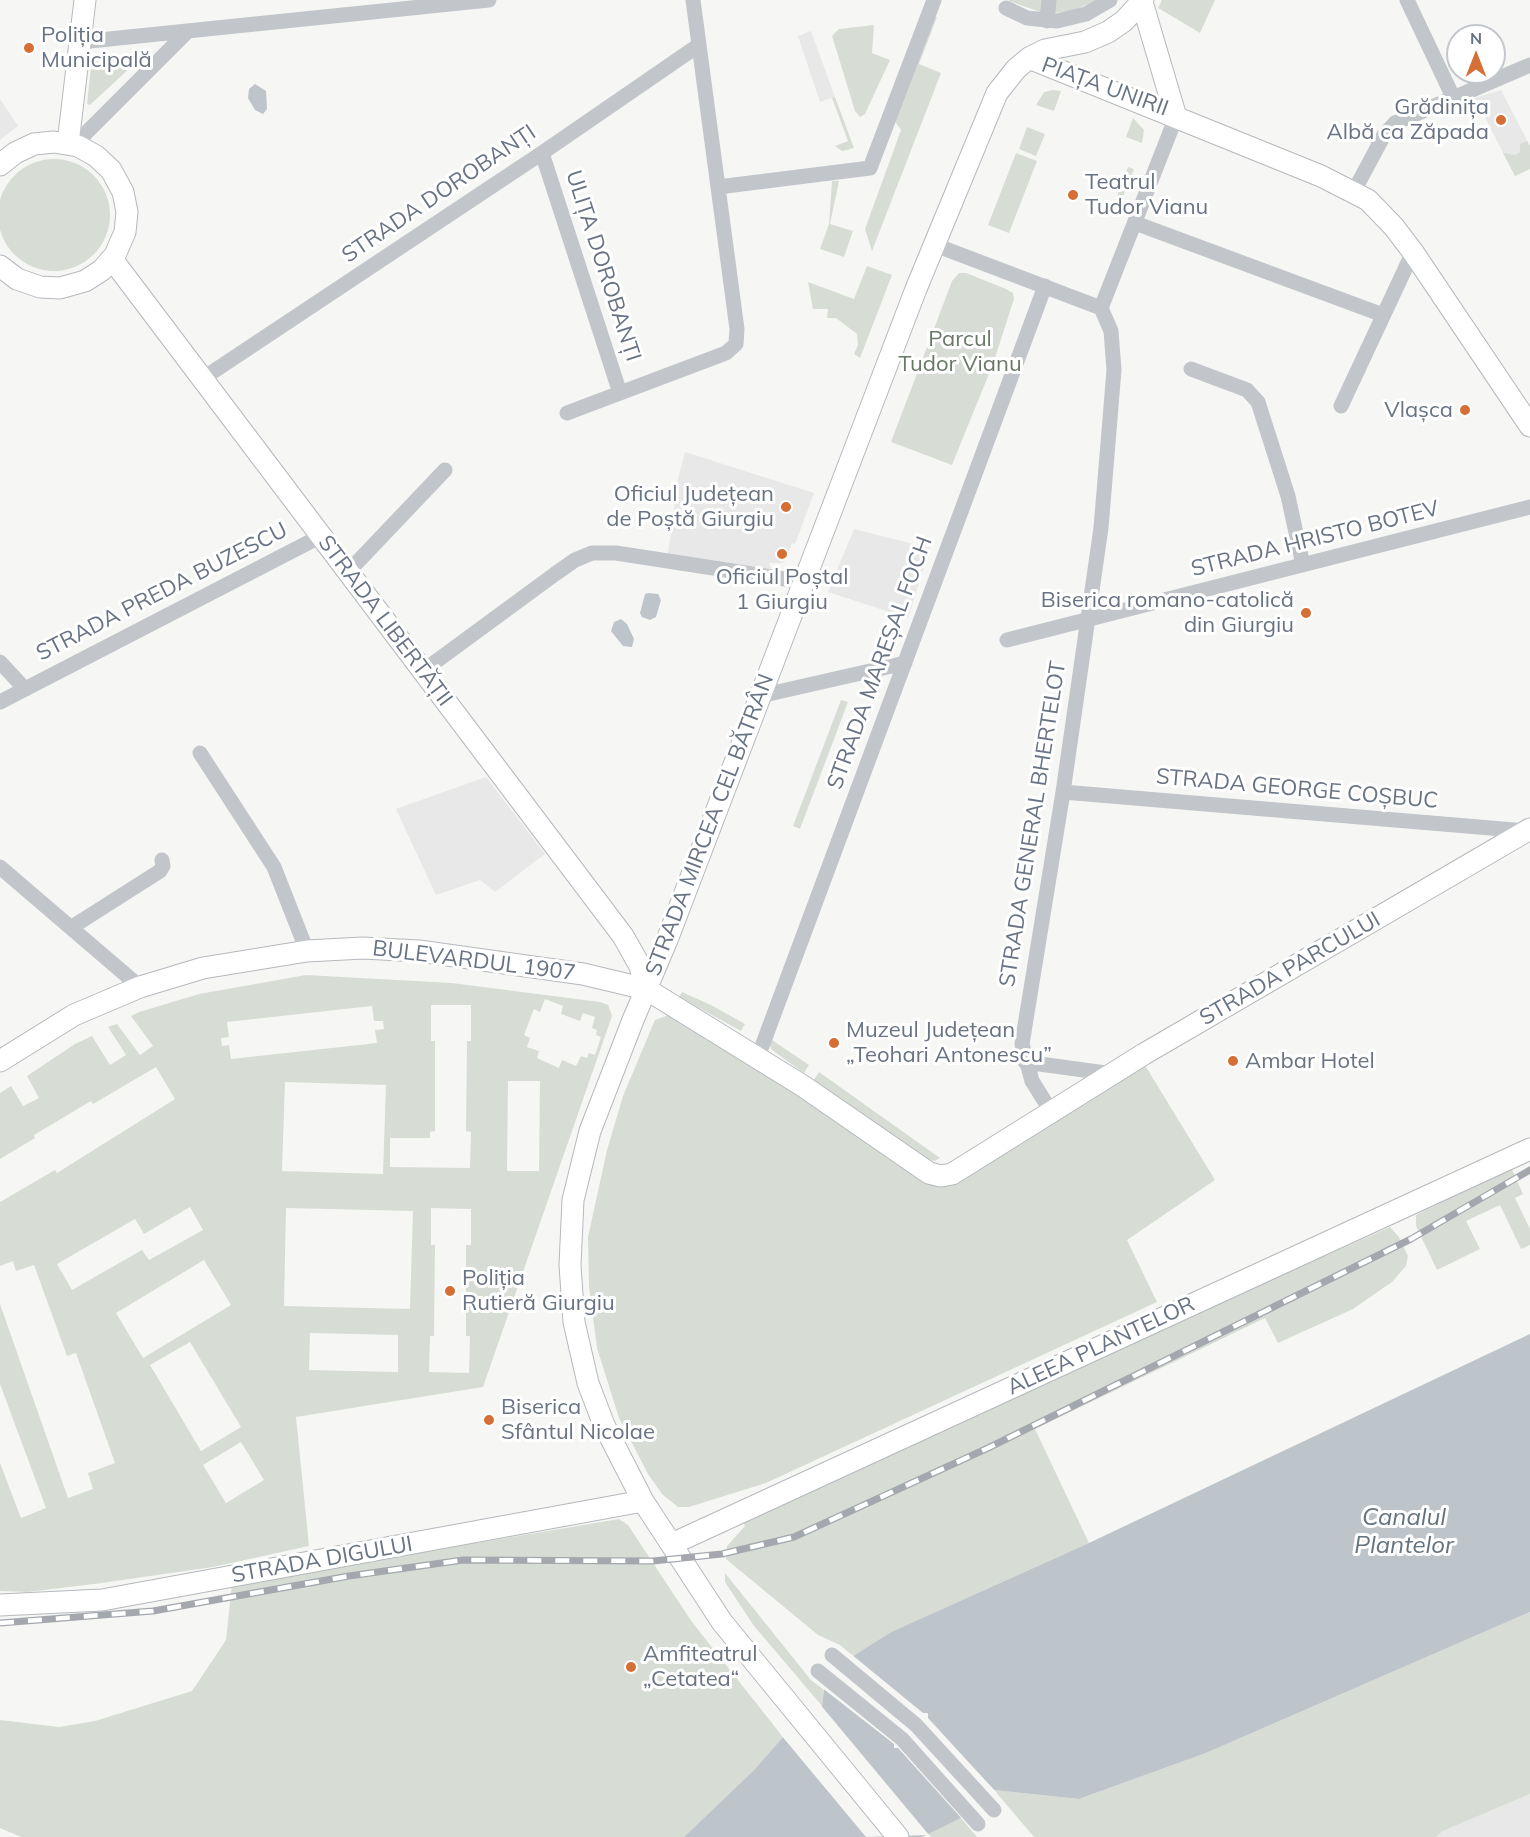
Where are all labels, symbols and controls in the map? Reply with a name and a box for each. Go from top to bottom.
place label: Poliția Municipală [41,22,152,74]
north arrow [1446,24,1506,84]
text: N [1470,28,1482,48]
marker: Poliția Municipală [22,41,36,55]
street label: PIAȚA UNIRII [1038,52,1172,122]
place label: Grădinița Albă ca Zăpada [1327,94,1489,146]
marker: Grădinița Albă ca Zăpada [1494,113,1508,127]
street label: STRADA DOROBANȚI [337,119,541,269]
street label: ULIȚA DOROBANȚI [560,167,646,365]
place label: Teatrul Tudor Vianu [1085,169,1208,220]
marker: Teatrul Tudor Vianu [1066,188,1080,202]
park label: Parcul Tudor Vianu [898,326,1022,378]
place label: Vlașca [1384,397,1453,423]
marker: Vlașca [1458,403,1472,417]
place label: Oficiul Județean de Poștă Giurgiu [606,481,774,532]
street label: STRADA HRISTO BOTEV [1188,495,1442,583]
marker: Oficiul Județean de Poștă Giurgiu [779,500,793,514]
street label: STRADA PREDA BUZESCU [32,517,292,667]
street label: STRADA LIBERTĂȚII [312,530,458,712]
street label: STRADA MAREȘAL FOCH [822,533,938,793]
marker: Oficiul Poștal 1 Giurgiu [775,547,789,561]
place label: Oficiul Poștal 1 Giurgiu [716,564,848,616]
place label: Biserica romano-catolică din Giurgiu [1041,587,1294,638]
marker: Biserica romano-catolică din Giurgiu [1299,606,1313,620]
street label: STRADA GENERAL BHERTELOT [994,659,1072,989]
street label: STRADA MIRCEA CEL BĂTRÂN [640,670,780,980]
street label: STRADA GEORGE COȘBUC [1155,764,1439,814]
street label: STRADA PARCULUI [1195,907,1385,1031]
street label: BULEVARDUL 1907 [371,935,577,987]
place label: Muzeul Județean „Teohari Antonescu” [846,1017,1052,1068]
marker: Muzeul Județean „Teohari Antonescu” [827,1036,841,1050]
place label: Ambar Hotel [1245,1048,1375,1074]
marker: Ambar Hotel [1226,1054,1240,1068]
place label: Poliția Rutieră Giurgiu [462,1265,615,1316]
marker: Poliția Rutieră Giurgiu [443,1284,457,1298]
street label: ALEEA PLANTELOR [1003,1291,1199,1401]
place label: Biserica Sfântul Nicolae [501,1394,655,1446]
marker: Biserica Sfântul Nicolae [482,1413,496,1427]
water label: Canalul Plantelor [1354,1504,1454,1560]
street label: STRADA DIGULUI [229,1531,415,1589]
place label: Amfiteatrul „Cetatea“ [643,1641,757,1693]
marker: Amfiteatrul „Cetatea“ [624,1660,638,1674]

